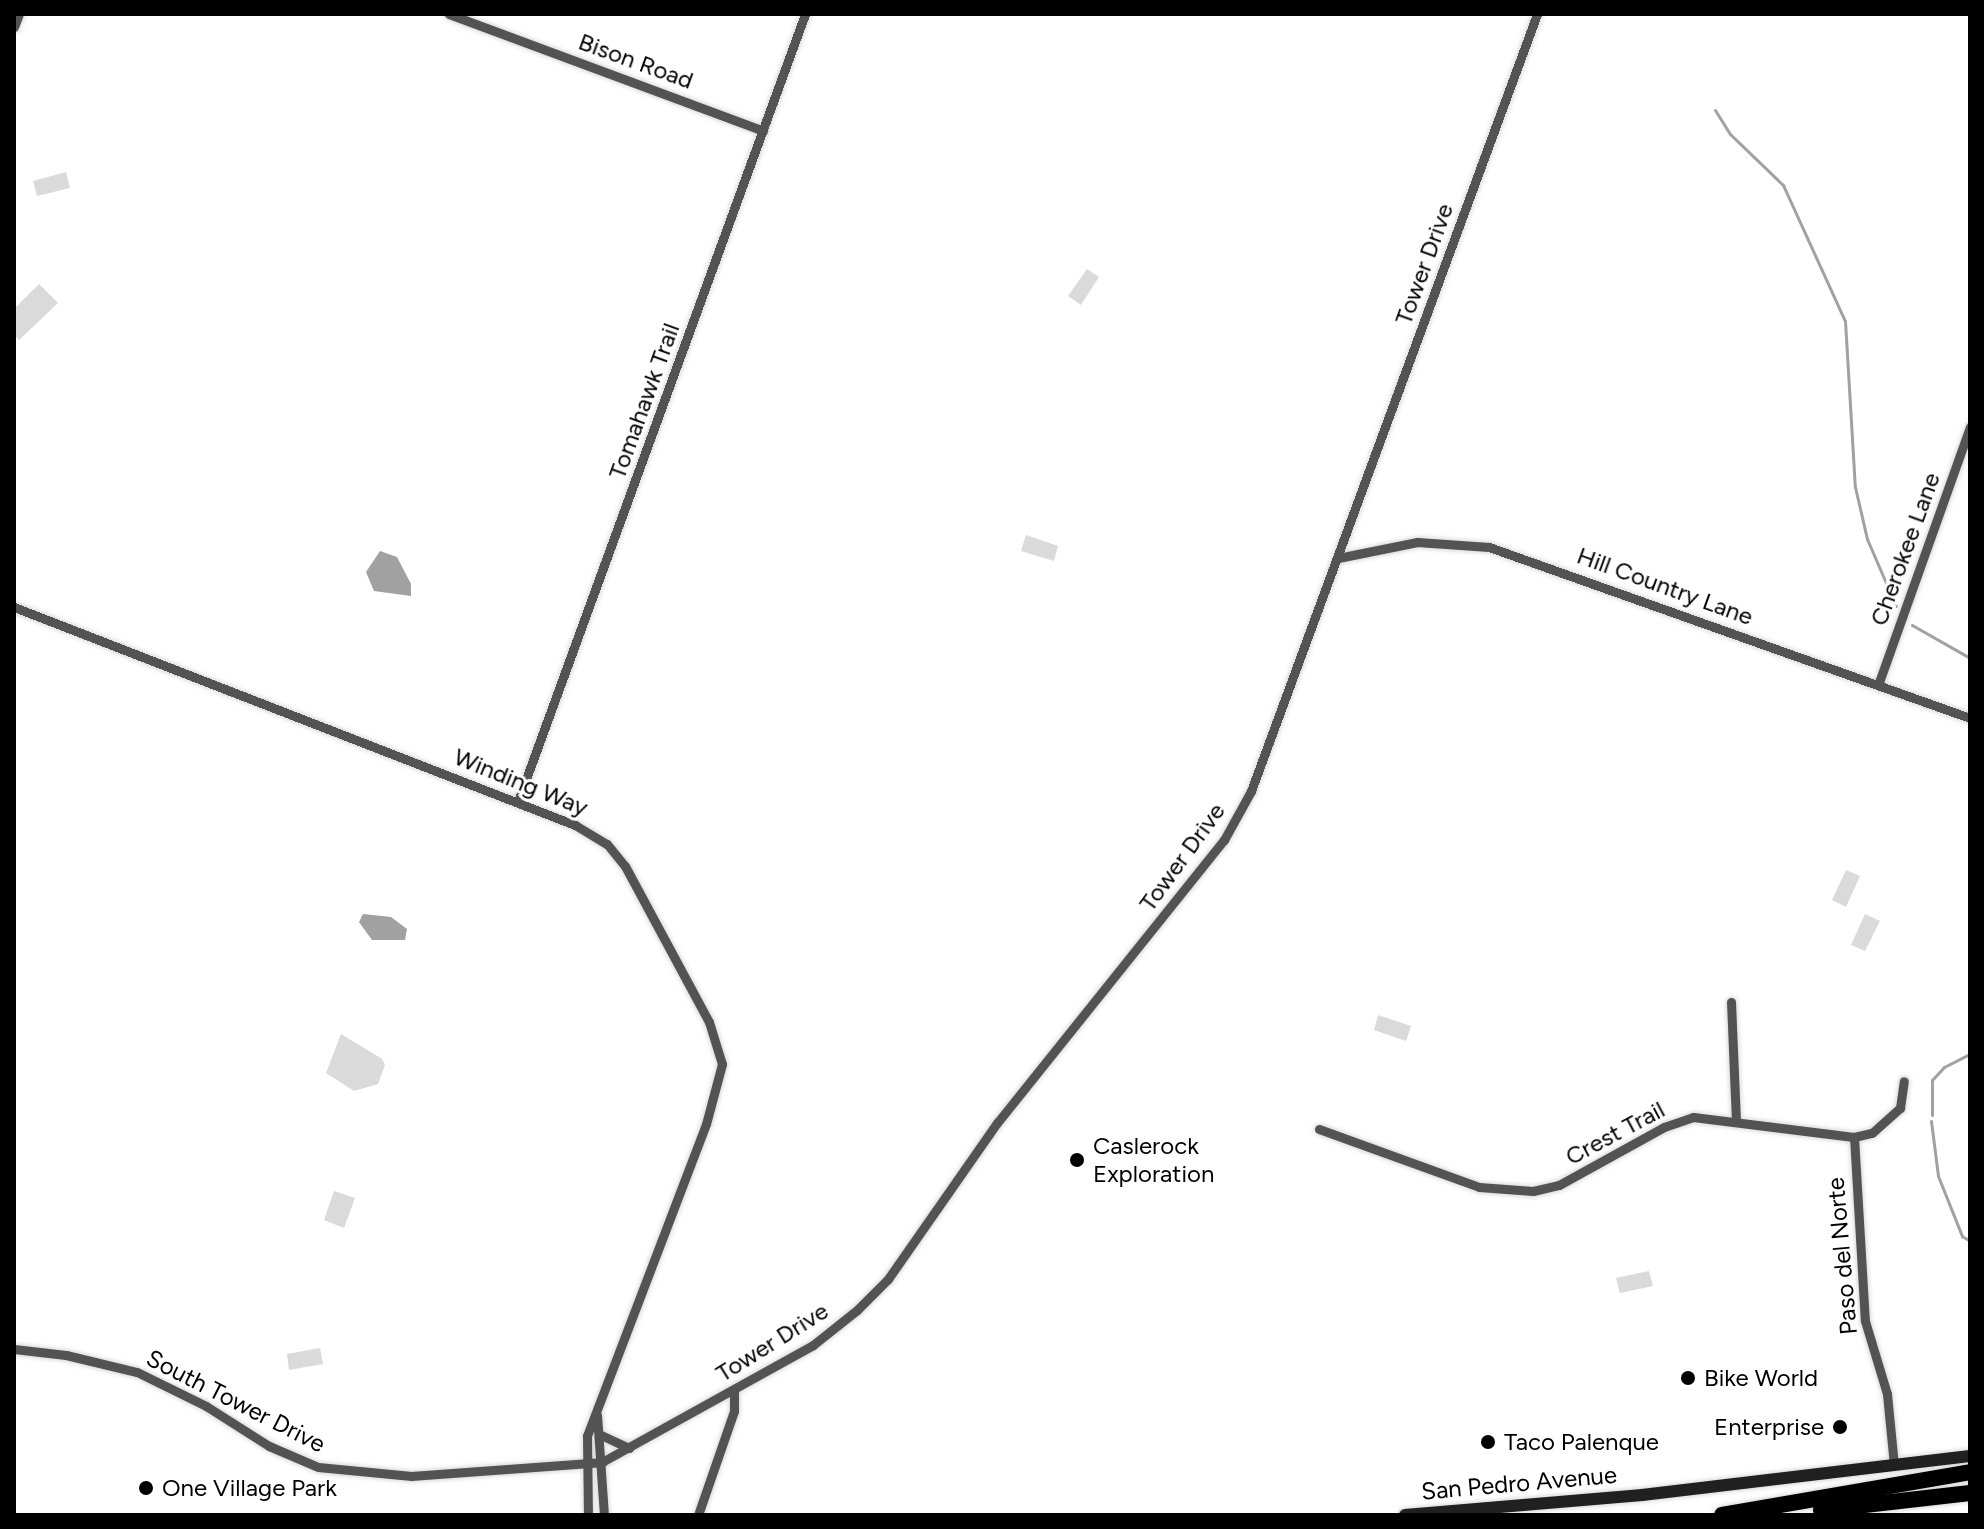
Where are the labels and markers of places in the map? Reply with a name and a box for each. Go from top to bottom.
place label: Caslerock Exploration [1093,1132,1214,1188]
marker: Caslerock Exploration [1068,1151,1086,1169]
place label: Bike World [1704,1364,1818,1392]
marker: Bike World [1679,1369,1697,1387]
place label: Enterprise [1714,1413,1824,1441]
marker: Enterprise [1831,1418,1849,1436]
place label: Taco Palenque [1504,1428,1659,1456]
marker: Taco Palenque [1479,1433,1497,1451]
place label: One Village Park [162,1474,337,1502]
marker: One Village Park [137,1479,155,1497]

